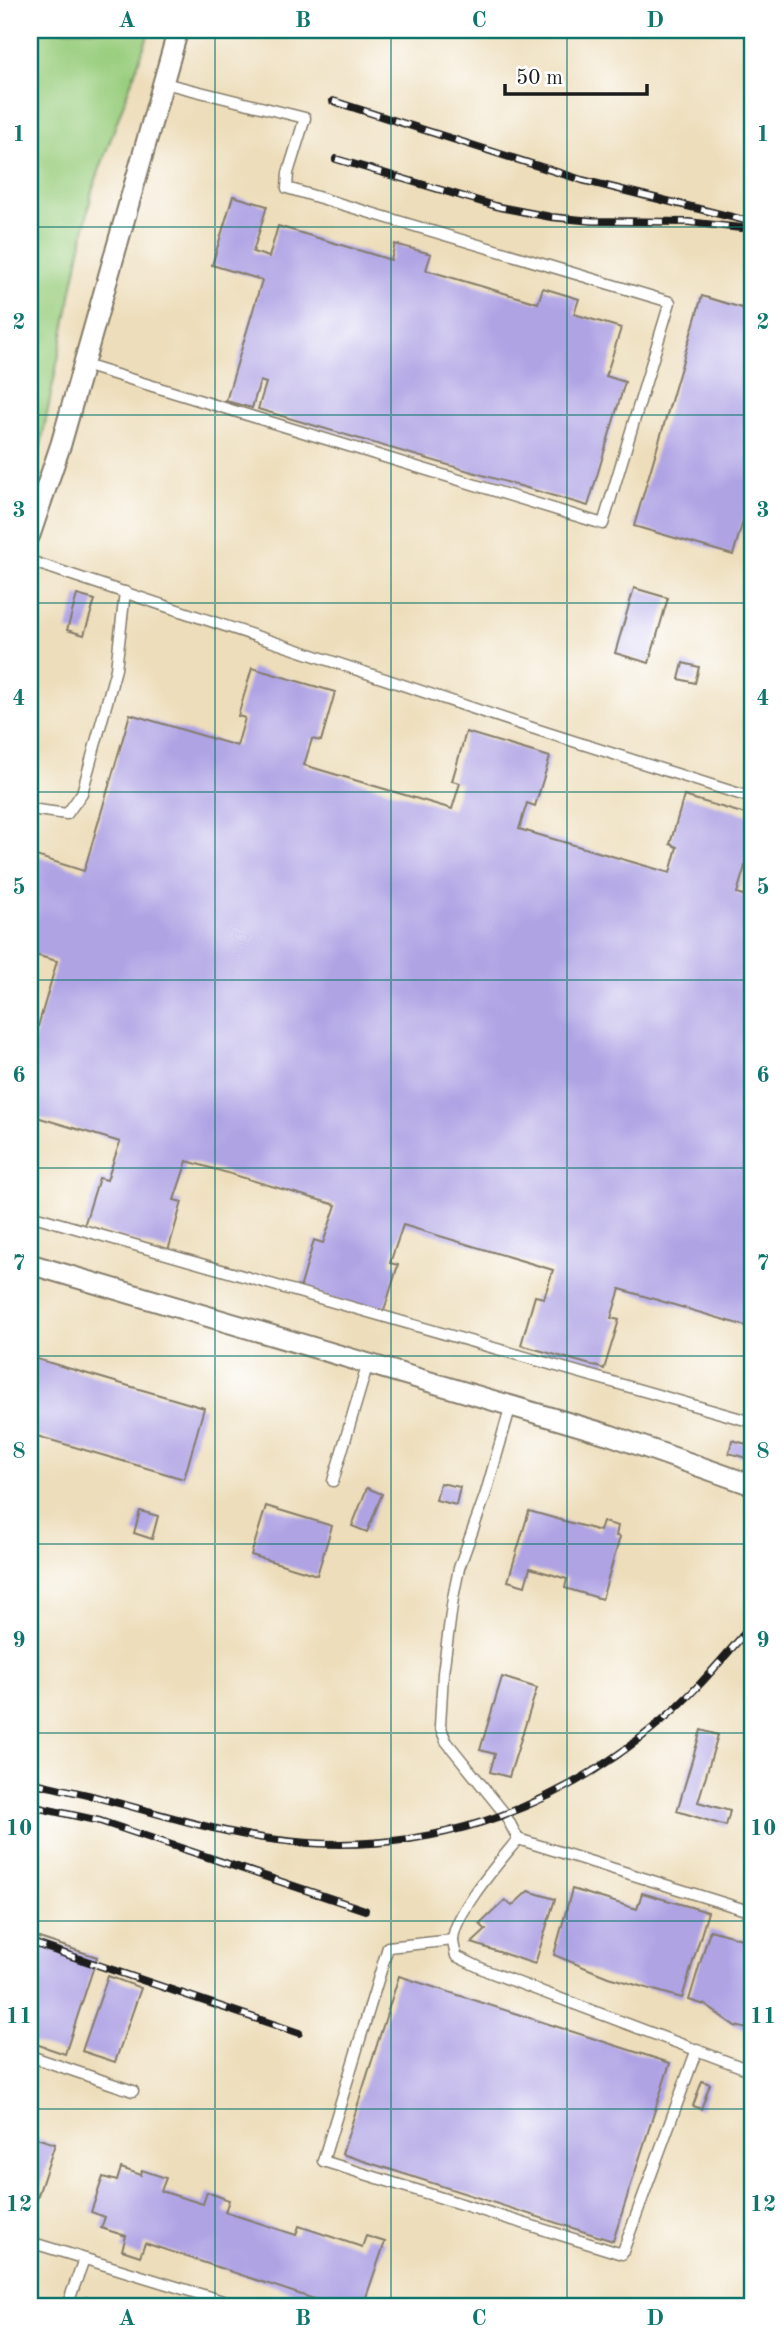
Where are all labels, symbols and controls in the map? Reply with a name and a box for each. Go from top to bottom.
text: A [118,9,136,32]
text: B [295,9,311,32]
text: C [471,9,487,32]
text: D [646,9,664,32]
scale bar [505,52,647,96]
text: 50 m [516,68,563,89]
text: 1 [12,123,26,146]
text: 1 [756,123,770,146]
text: 2 [12,311,26,334]
text: 2 [756,311,770,334]
text: 3 [12,499,26,522]
text: 3 [756,499,770,522]
text: 4 [12,687,26,710]
text: 4 [756,687,770,710]
text: 5 [12,876,26,899]
text: 5 [756,876,770,899]
text: 6 [12,1064,26,1087]
text: 6 [756,1064,770,1087]
text: 7 [12,1252,26,1275]
text: 7 [756,1252,770,1275]
text: 8 [12,1440,26,1463]
text: 8 [756,1440,770,1463]
text: 9 [12,1629,26,1652]
text: 9 [756,1629,770,1652]
text: 10 [6,1817,32,1840]
text: 10 [750,1817,776,1840]
text: 11 [6,2005,32,2028]
text: 11 [750,2005,776,2028]
text: 12 [6,2193,32,2216]
text: 12 [750,2193,776,2216]
text: A [118,2307,136,2330]
text: B [295,2307,311,2330]
text: C [471,2307,487,2330]
text: D [646,2307,664,2330]

